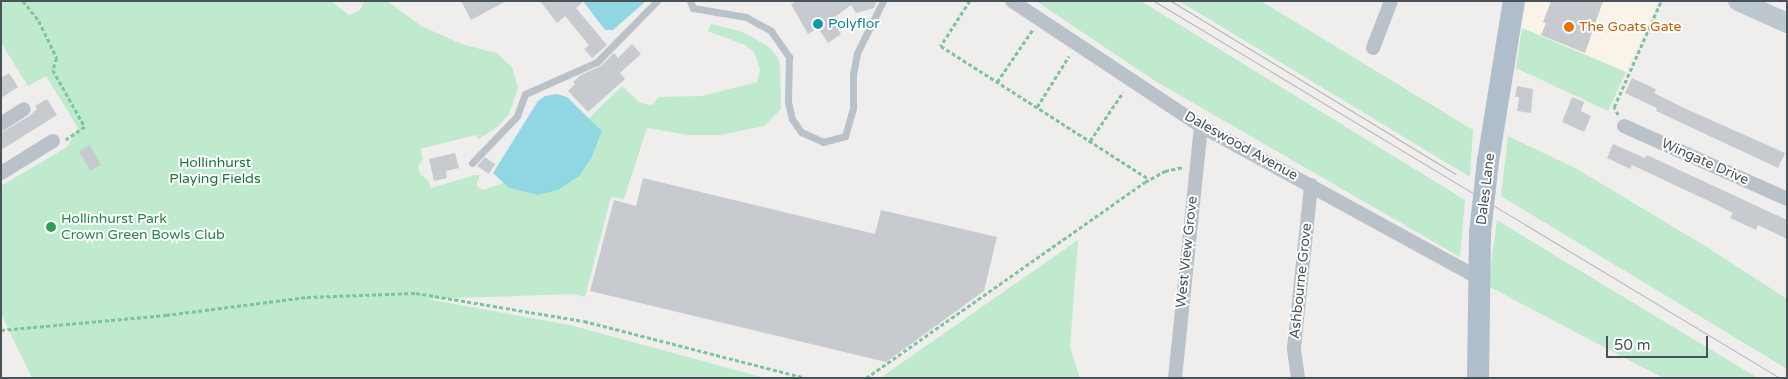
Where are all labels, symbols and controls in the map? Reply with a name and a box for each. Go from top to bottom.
place label: Polyflor [828,16,880,32]
marker: Polyflor [812,18,824,30]
place label: The Goats Gate [1579,19,1682,35]
marker: The Goats Gate [1563,21,1575,33]
street label: Daleswood Avenue [1181,108,1301,184]
street label: Wingate Drive [1659,135,1751,189]
street label: Dales Lane [1473,152,1499,226]
park label: Hollinhurst Playing Fields [169,155,261,188]
street label: West View Grove [1173,195,1201,309]
place label: Hollinhurst Park Crown Green Bowls Club [61,211,225,243]
marker: Hollinhurst Park Crown Green Bowls Club [45,221,57,233]
street label: Ashbourne Grove [1287,222,1315,340]
scale bar [1608,326,1710,358]
text: 50 m [1614,336,1651,354]

